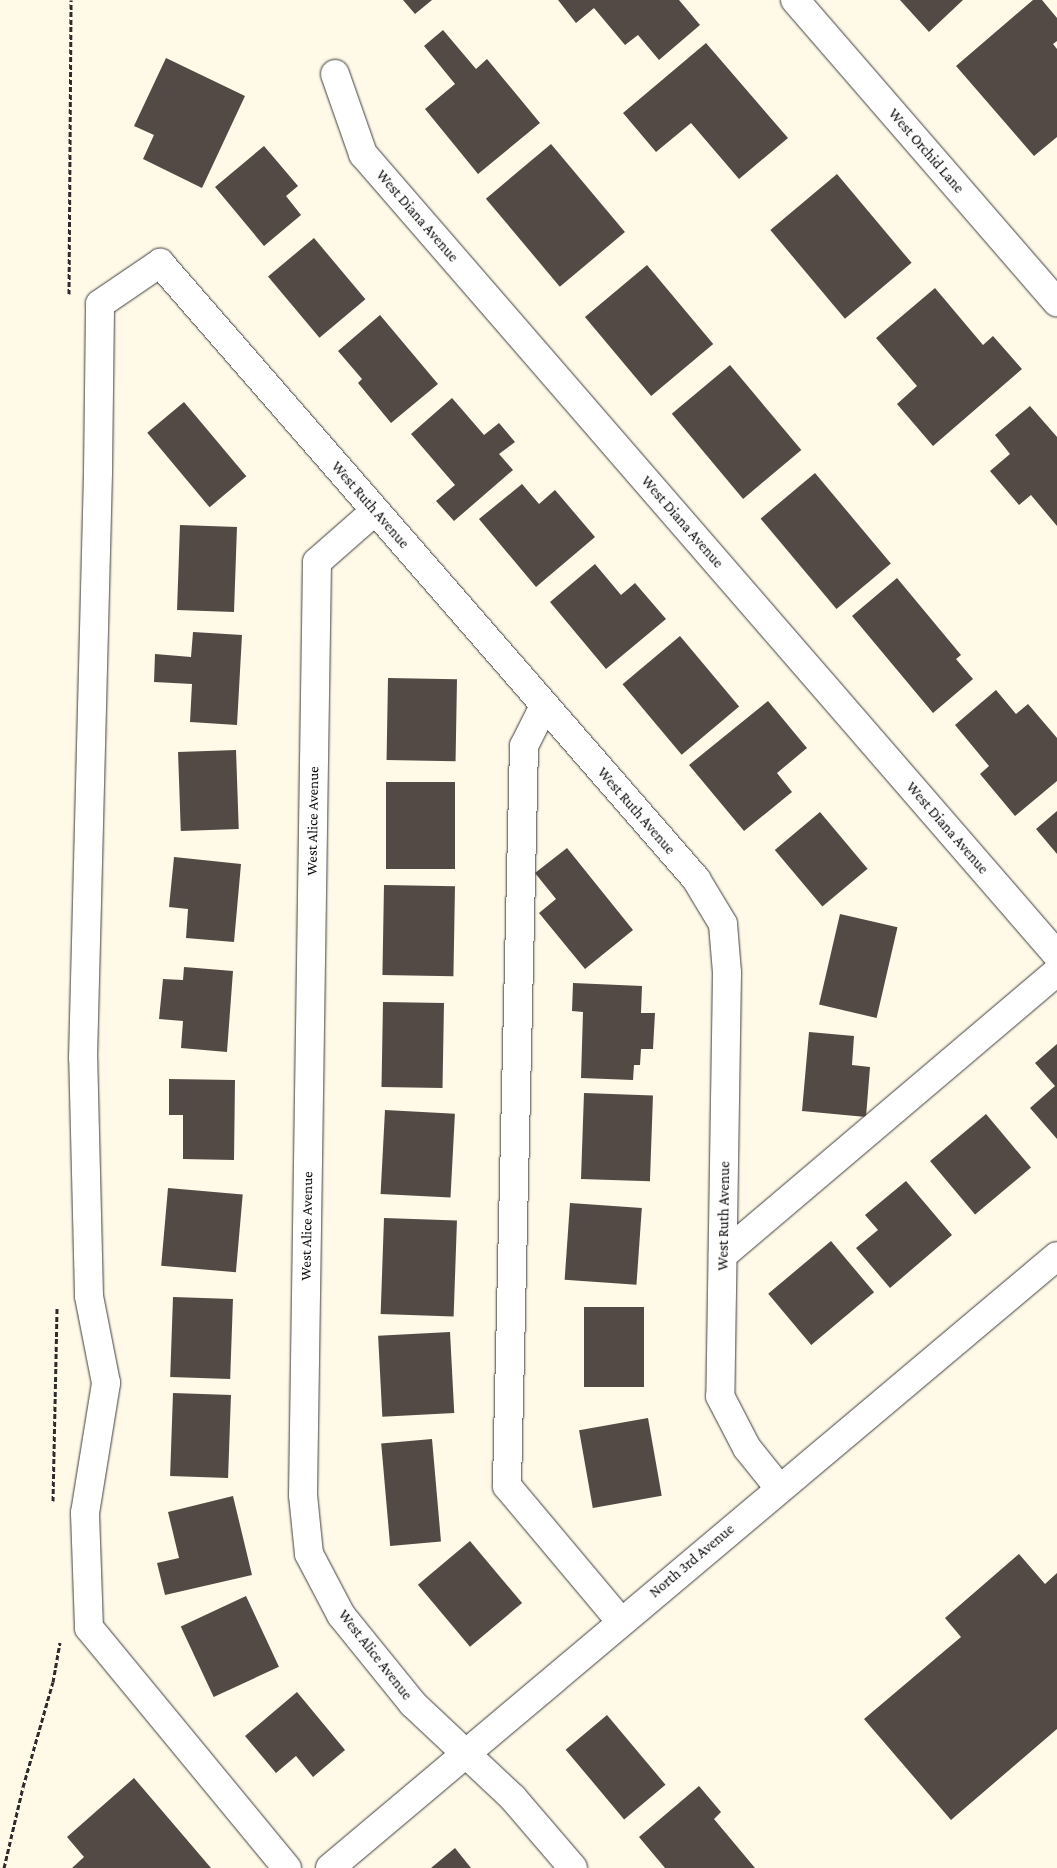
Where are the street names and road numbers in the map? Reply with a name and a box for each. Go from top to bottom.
street label: West Orchid Lane [884,105,968,197]
street label: West Diana Avenue [372,166,462,266]
street label: West Ruth Avenue [327,458,413,552]
street label: West Diana Avenue [637,472,727,572]
street label: West Ruth Avenue [593,764,679,858]
street label: West Alice Avenue [303,766,323,876]
street label: West Diana Avenue [902,778,992,878]
street label: West Ruth Avenue [714,1161,734,1271]
street label: West Alice Avenue [297,1171,317,1281]
street label: North 3rd Avenue [646,1520,738,1602]
street label: West Alice Avenue [334,1606,416,1704]

